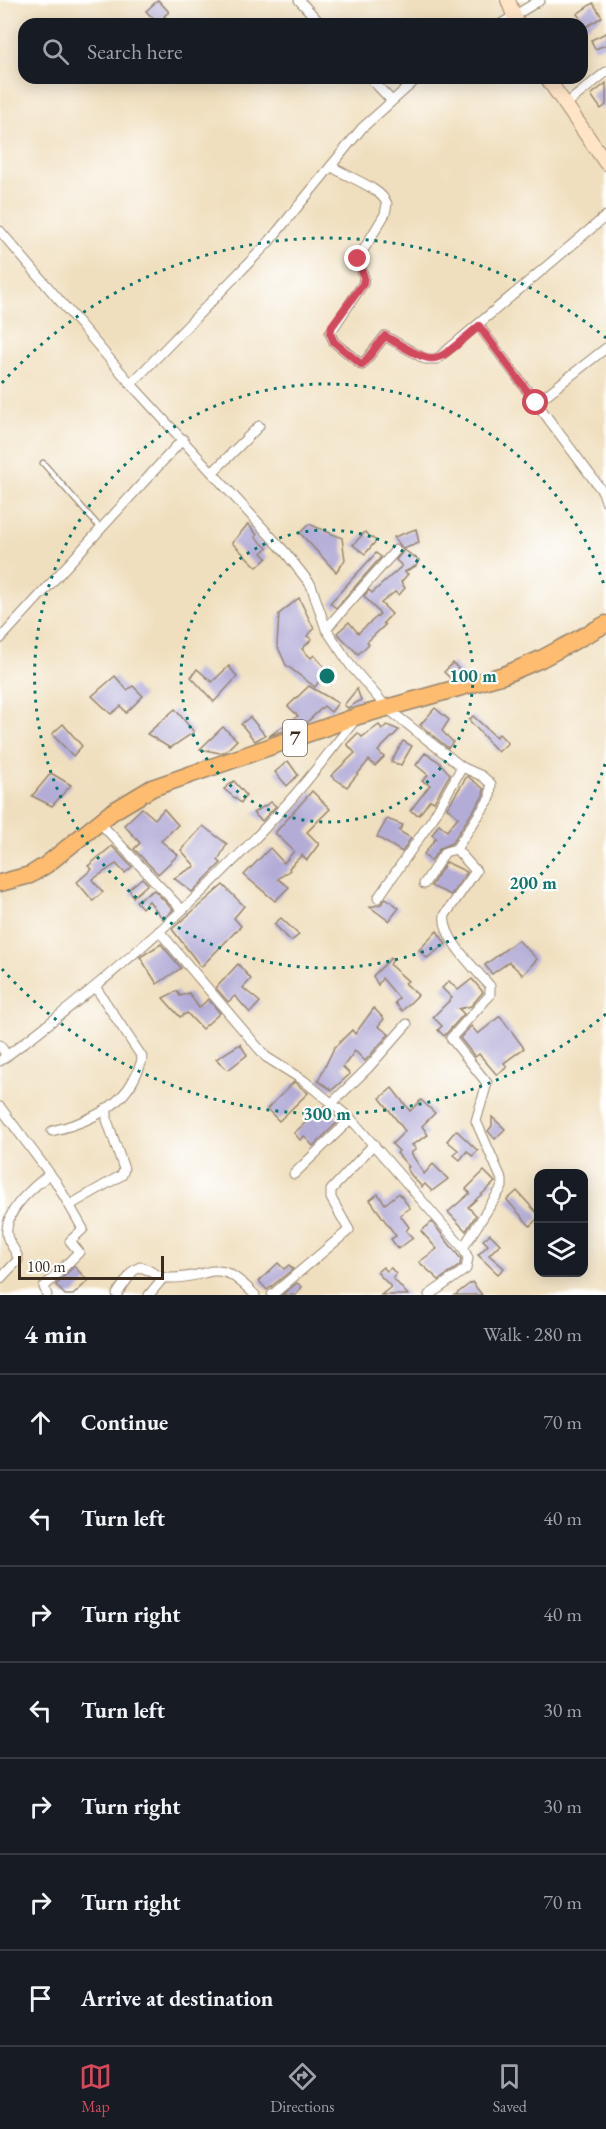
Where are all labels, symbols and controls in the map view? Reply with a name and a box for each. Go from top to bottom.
search box [18,18,588,84]
icon: search [39,35,72,68]
text: Search here [87,37,182,66]
route end [344,245,370,271]
route start [522,389,548,415]
text: 100 m [449,664,497,687]
centre of rings [317,666,337,686]
road number: 7 [283,720,307,756]
text: 200 m [509,871,557,894]
text: 300 m [303,1102,351,1125]
map controls [534,1169,588,1277]
button: locate [534,1169,588,1223]
button: layers [534,1223,588,1277]
scale bar [18,1253,164,1280]
text: 100 m [27,1256,66,1277]
text: 4 min [24,1317,87,1351]
text: Walk · 280 m [483,1321,582,1347]
icon: ahead [24,1406,57,1439]
text: Continue [81,1408,168,1437]
text: 70 m [543,1409,582,1435]
icon: left [24,1502,57,1535]
text: Turn left [81,1504,165,1533]
text: 40 m [543,1505,582,1531]
icon: right [24,1598,57,1631]
text: Turn right [81,1600,180,1629]
text: 40 m [543,1601,582,1627]
icon: left [24,1694,57,1727]
text: Turn left [81,1696,165,1725]
text: 30 m [543,1697,582,1723]
icon: right [24,1790,57,1823]
text: Turn right [81,1792,180,1821]
text: 30 m [543,1793,582,1819]
icon: right [24,1886,57,1919]
text: Turn right [81,1888,180,1917]
text: 70 m [543,1889,582,1915]
icon: arrive [24,1982,57,2015]
text: Arrive at destination [81,1984,273,2013]
tab: Map [79,2060,112,2117]
tab: Directions [270,2060,335,2117]
tab: Saved [493,2060,527,2117]

